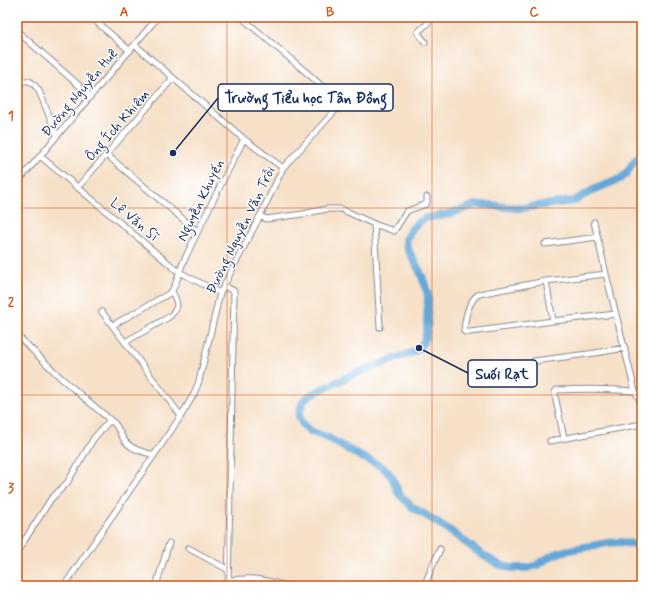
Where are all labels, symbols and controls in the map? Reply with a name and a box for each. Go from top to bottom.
text: A [120,4,128,21]
text: B [326,4,335,21]
text: C [529,4,539,21]
street label: Đường Nguyễn Huệ [38,45,124,142]
callout: Trường Tiểu học Tân Đồng [218,84,393,111]
street label: Ông Ích Khiêm [82,86,155,167]
text: Trường Tiểu học Tân Đồng [225,89,387,111]
text: 1 [8,108,14,125]
street label: Nguyễn Khuyến [173,156,230,245]
street label: Đường Nguyễn Văn Trỗi [202,164,281,298]
street label: Lê Văn Sĩ [106,194,163,246]
text: 2 [8,294,15,311]
callout: Suối Rạt [468,360,537,387]
text: Suối Rạt [475,365,530,385]
text: 3 [8,480,14,497]

